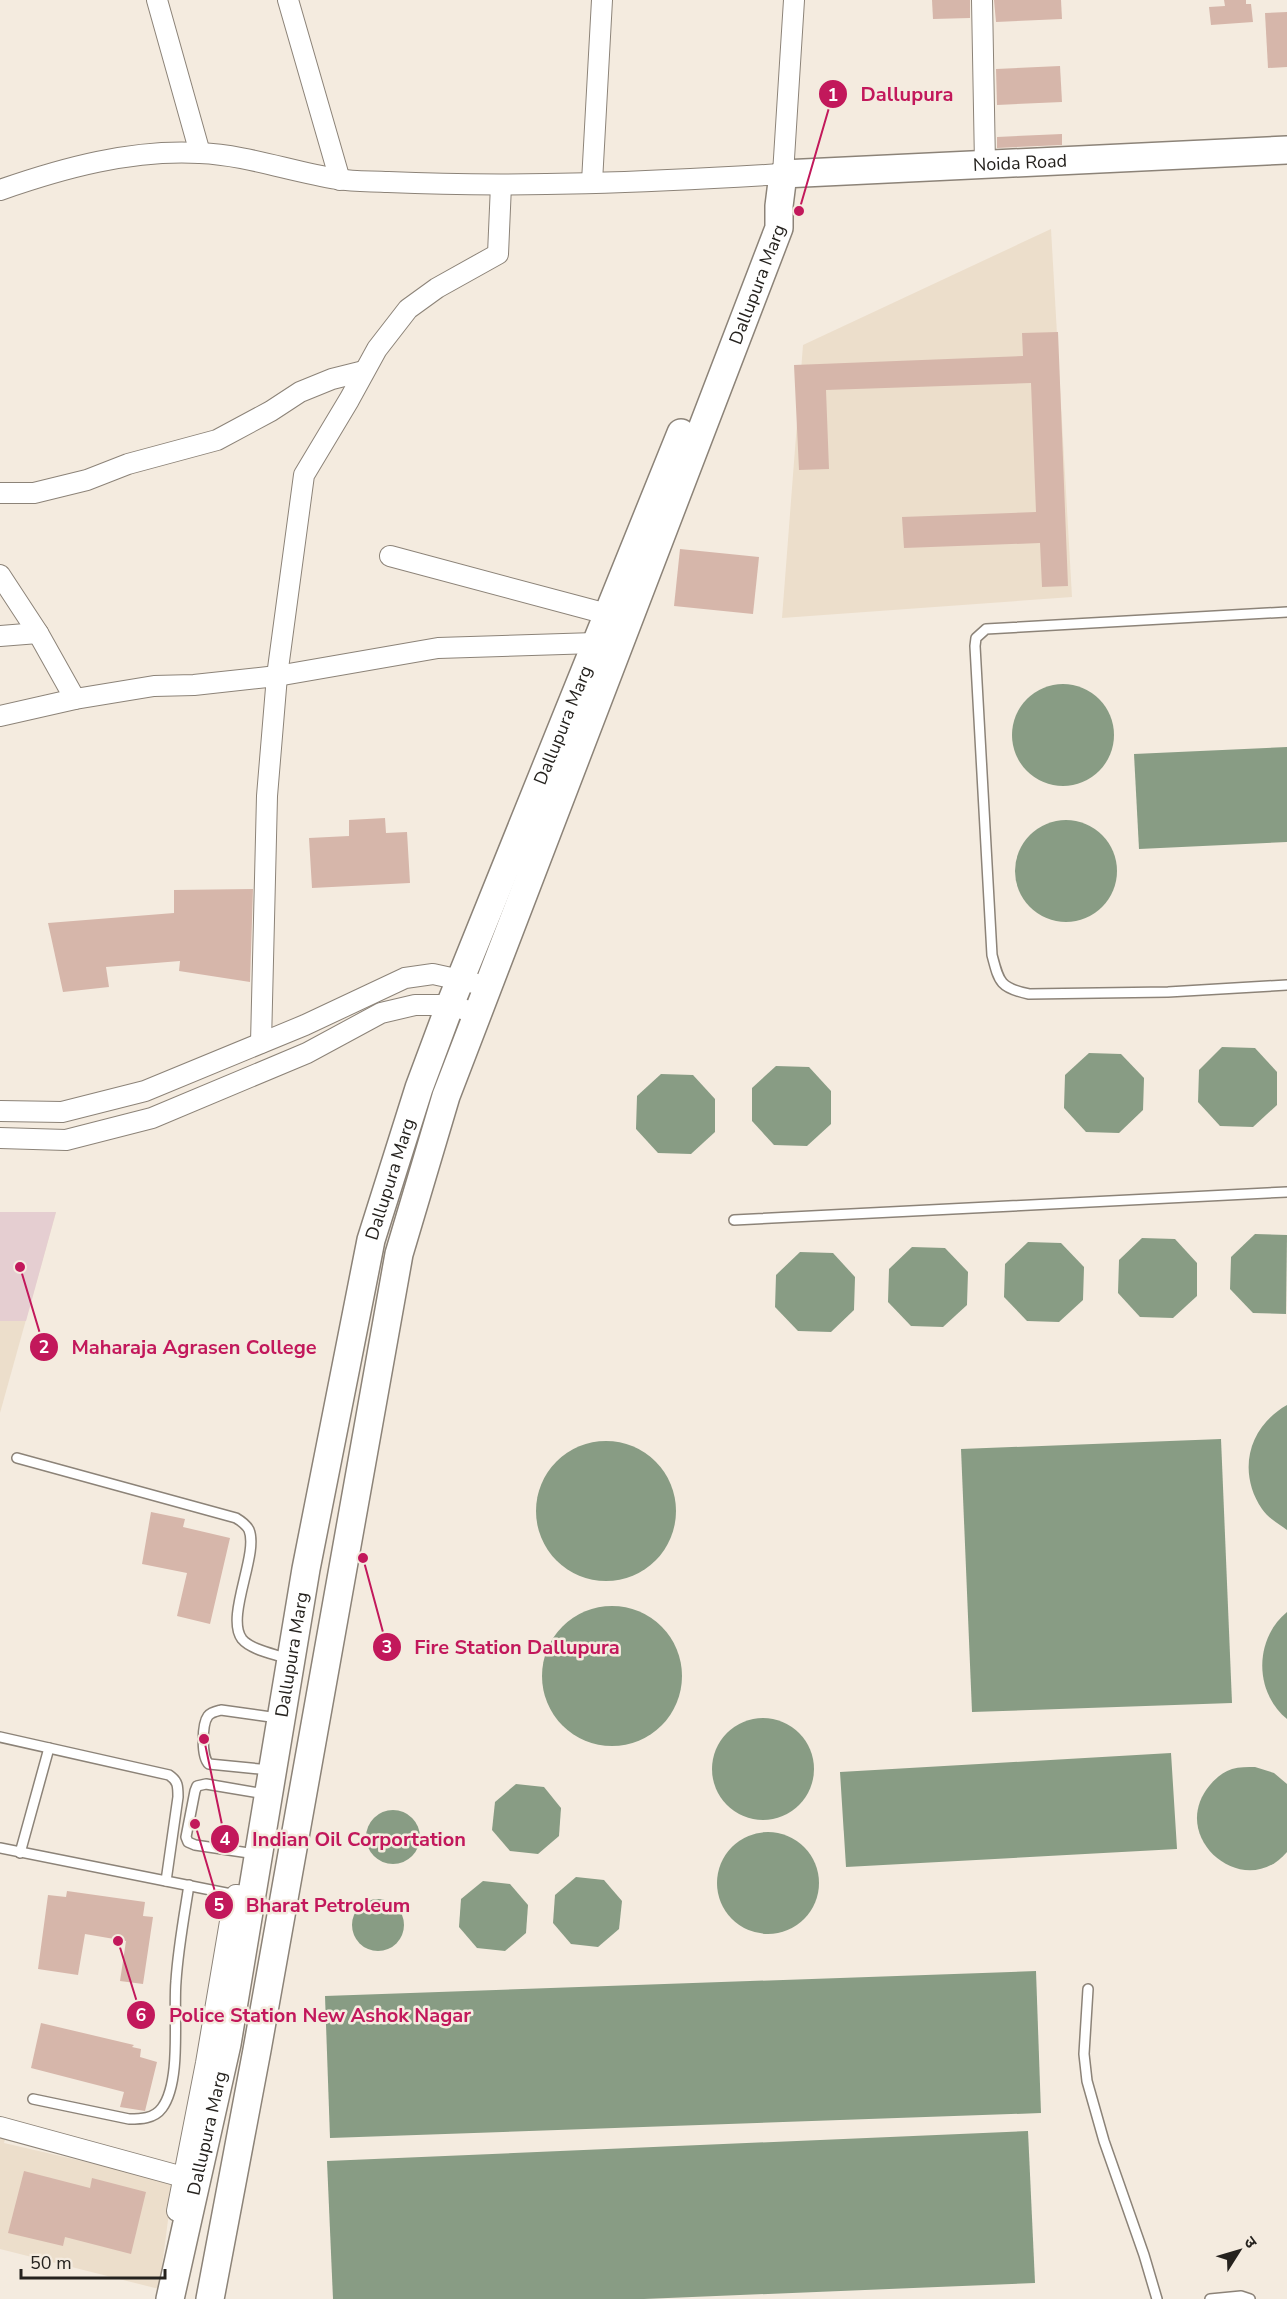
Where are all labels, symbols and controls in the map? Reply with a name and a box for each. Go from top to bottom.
callout: Dallupura [818,75,965,113]
text: Dallupura [861,81,953,108]
text: 1 [828,83,838,107]
street label: Noida Road [972,148,1068,177]
street label: Dallupura Marg [723,221,791,348]
street label: Dallupura Marg [528,662,598,788]
street label: Dallupura Marg [360,1115,421,1243]
callout: Maharaja Agrasen College [29,1328,328,1366]
text: Maharaja Agrasen College [71,1334,317,1361]
text: 2 [39,1335,49,1359]
street label: Dallupura Marg [270,1590,314,1719]
callout: Fire Station Dallupura [372,1628,631,1666]
text: Fire Station Dallupura [414,1634,620,1661]
text: 3 [382,1635,392,1659]
callout: Indian Oil Corportation [210,1820,478,1858]
text: Indian Oil Corportation [252,1826,466,1853]
text: 4 [220,1827,231,1851]
callout: Bharat Petroleum [204,1886,423,1924]
text: Bharat Petroleum [246,1892,410,1919]
text: 5 [214,1893,225,1917]
callout: Police Station New Ashok Nagar [126,1996,483,2034]
text: Police Station New Ashok Nagar [169,2002,471,2029]
text: 6 [136,2003,147,2027]
street label: Dallupura Marg [182,2069,233,2198]
north arrow [1209,2221,1269,2281]
text: उ [1239,2232,1262,2253]
scale bar [21,2242,165,2280]
text: 50 m [30,2251,72,2275]

